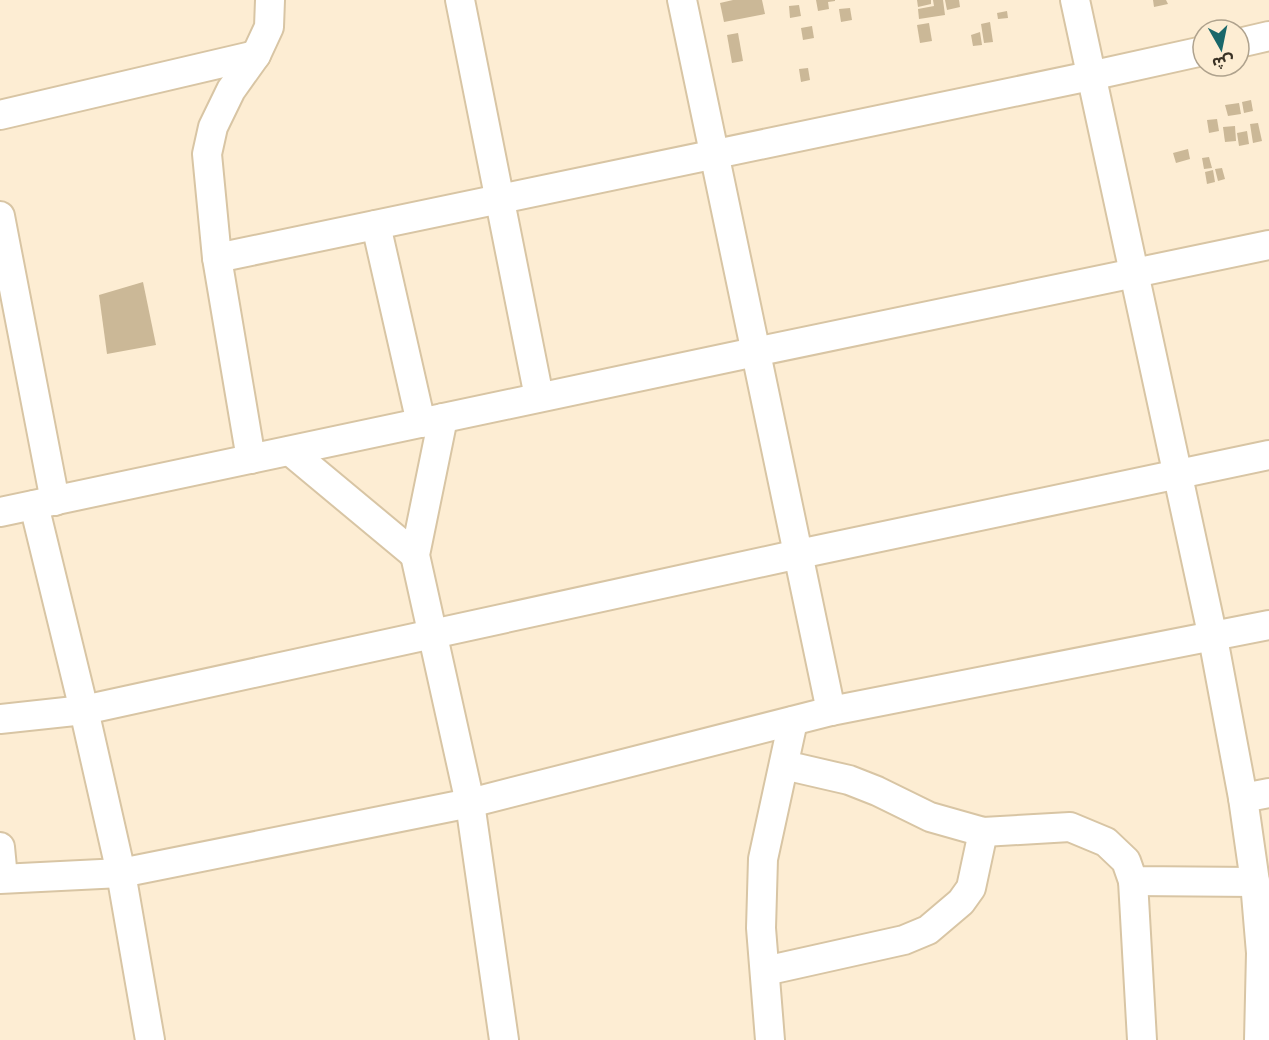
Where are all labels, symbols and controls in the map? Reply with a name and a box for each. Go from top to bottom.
north arrow [1191,18,1251,78]
text: ش [1211,51,1236,73]

